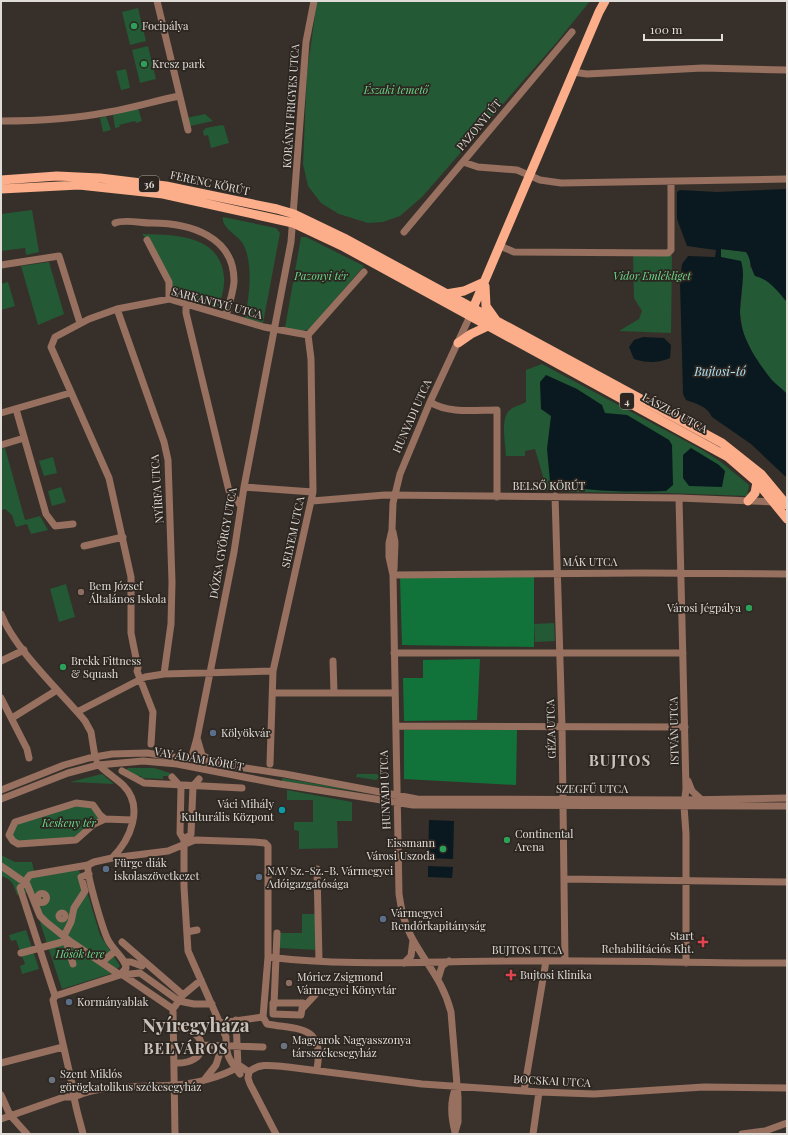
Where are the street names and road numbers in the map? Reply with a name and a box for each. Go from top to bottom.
street label: KORÁNYI FRIGYES UTCA [279,43,302,169]
street label: PAZONYI ÚT [453,96,505,153]
street label: FERENC KÖRÚT [169,167,251,198]
road number: 36 [139,176,159,192]
street label: SARKANTYÚ UTCA [170,283,264,322]
street label: HUNYADI UTCA [389,376,435,455]
street label: LÁSZLÓ UTCA [640,389,711,436]
road number: 4 [620,393,634,409]
street label: NYÍRFA UTCA [147,454,166,524]
street label: BELSŐ KÖRÚT [513,478,586,493]
street label: DÓZSA GYÖRGY UTCA [205,486,240,600]
street label: SELYEM UTCA [278,495,307,569]
street label: MÁK UTCA [562,554,618,569]
street label: ISTVÁN UTCA [665,696,682,766]
street label: GÉZA UTCA [542,699,559,759]
street label: VAY ÁDÁM KÖRÚT [152,743,245,774]
street label: HUNYADI UTCA [376,750,393,830]
street label: SZEGFŰ UTCA [556,781,628,796]
street label: BUJTOS UTCA [492,942,562,957]
street label: BOCSKAI UTCA [513,1071,591,1090]

